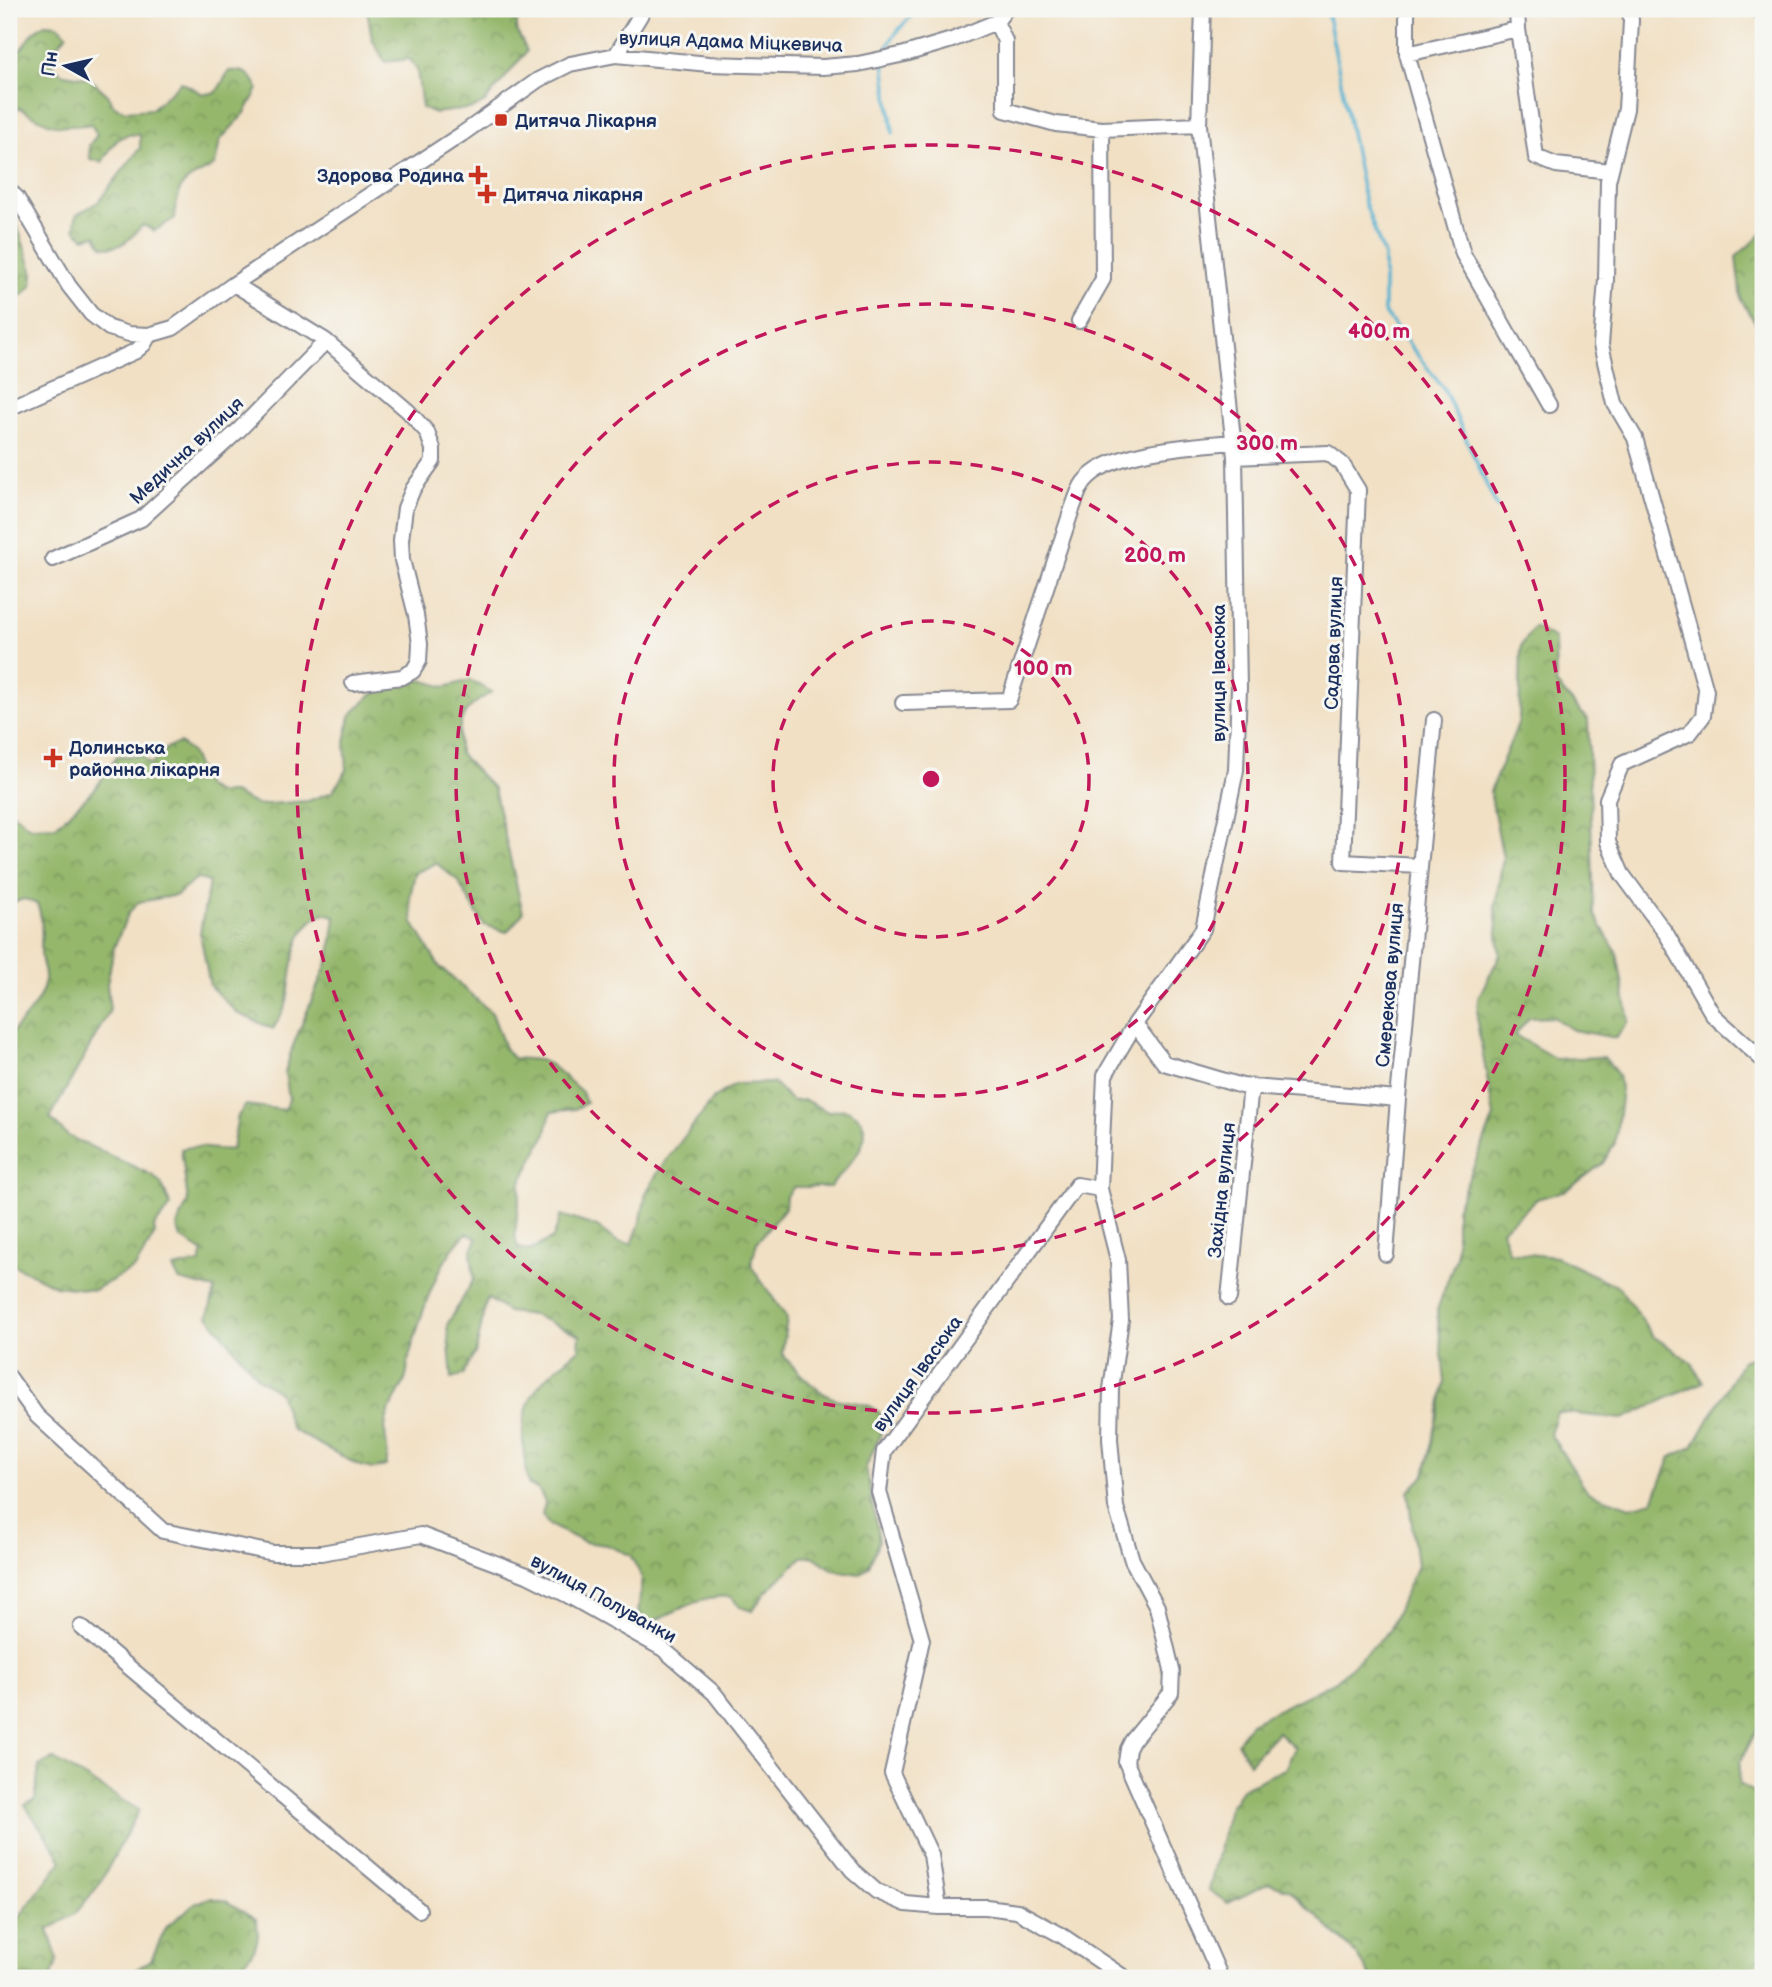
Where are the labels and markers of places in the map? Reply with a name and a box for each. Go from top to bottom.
place label: Дитяча Лікарня [515,110,657,133]
marker: Дитяча Лікарня [493,112,509,128]
place label: Здорова Родина [317,165,465,188]
marker: Здорова Родина [470,167,486,183]
marker: Дитяча лікарня [477,184,497,204]
place label: Дитяча лікарня [503,184,643,207]
place label: Долинська районна лікарня [69,737,220,782]
marker: Долинська районна лікарня [43,748,63,768]
centre of rings [919,767,943,791]

